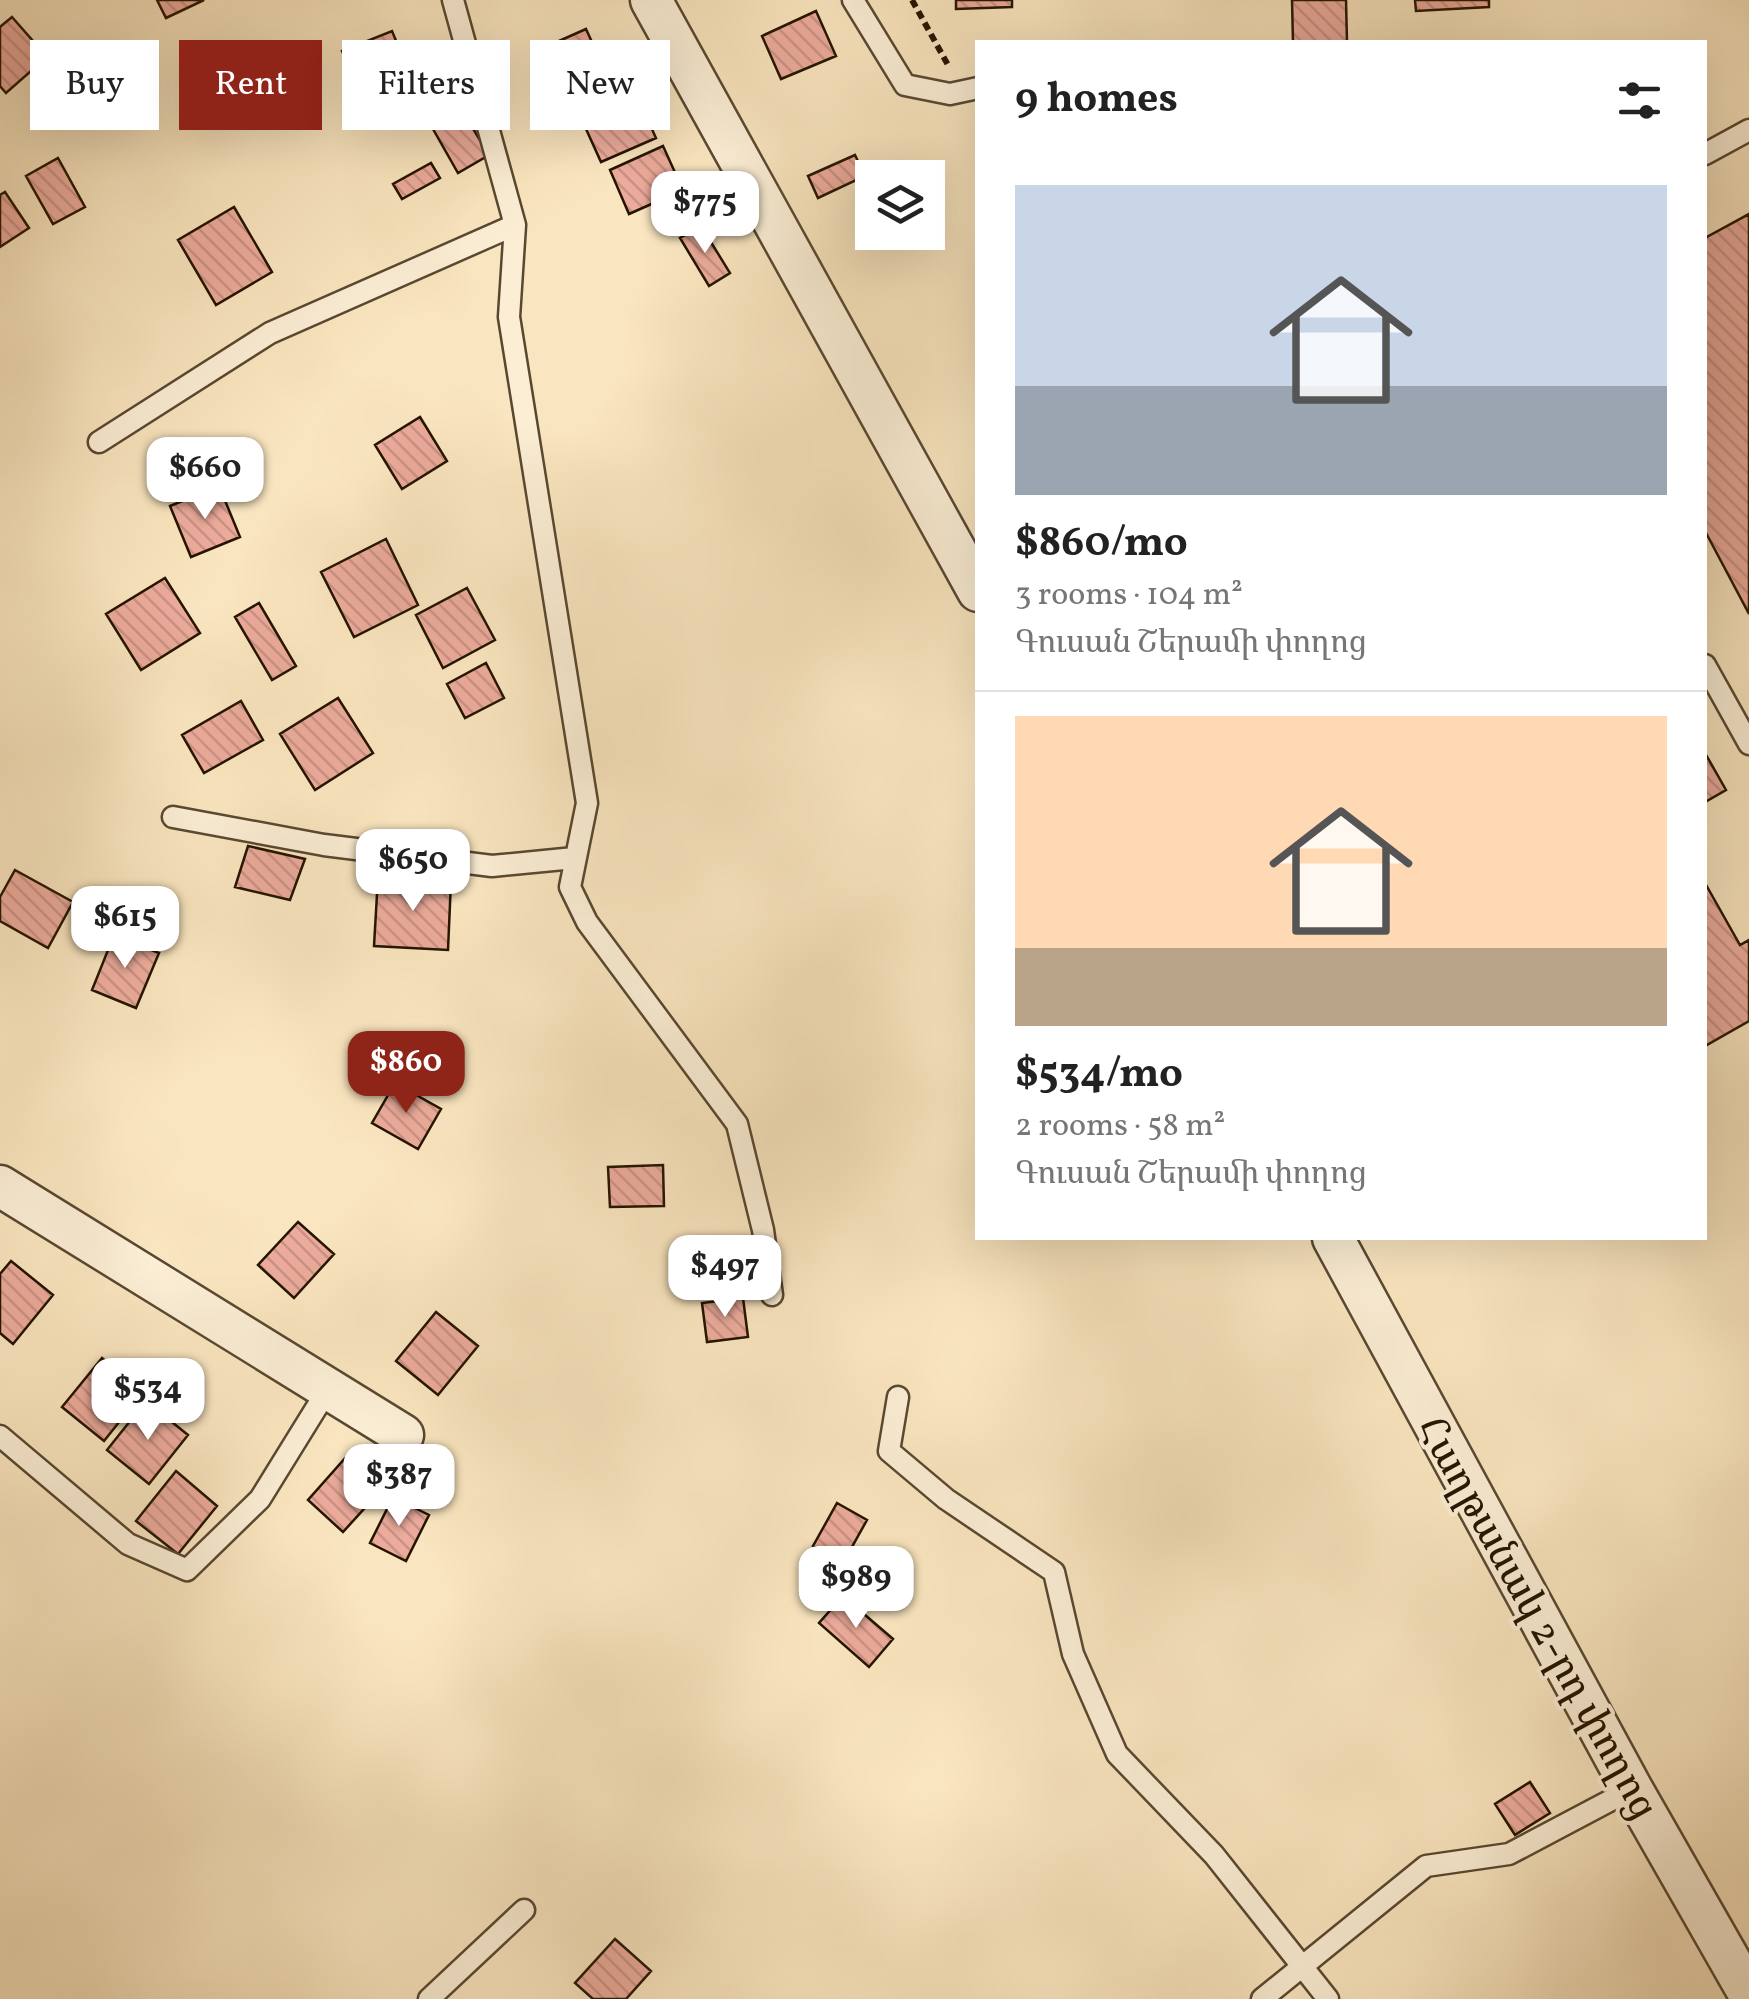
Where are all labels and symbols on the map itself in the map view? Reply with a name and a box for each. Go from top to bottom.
pin: $775 [646,171,764,256]
pin: $660 [146,437,264,522]
pin: $650 [354,829,472,914]
pin: $615 [66,886,184,971]
pin: $860 [347,1031,465,1116]
pin: $497 [666,1235,784,1320]
pin: $534 [89,1358,207,1443]
street label: Հաղթանակ 2-րդ փողոց [1401,1407,1670,1830]
pin: $387 [340,1444,458,1529]
pin: $989 [797,1546,915,1631]

